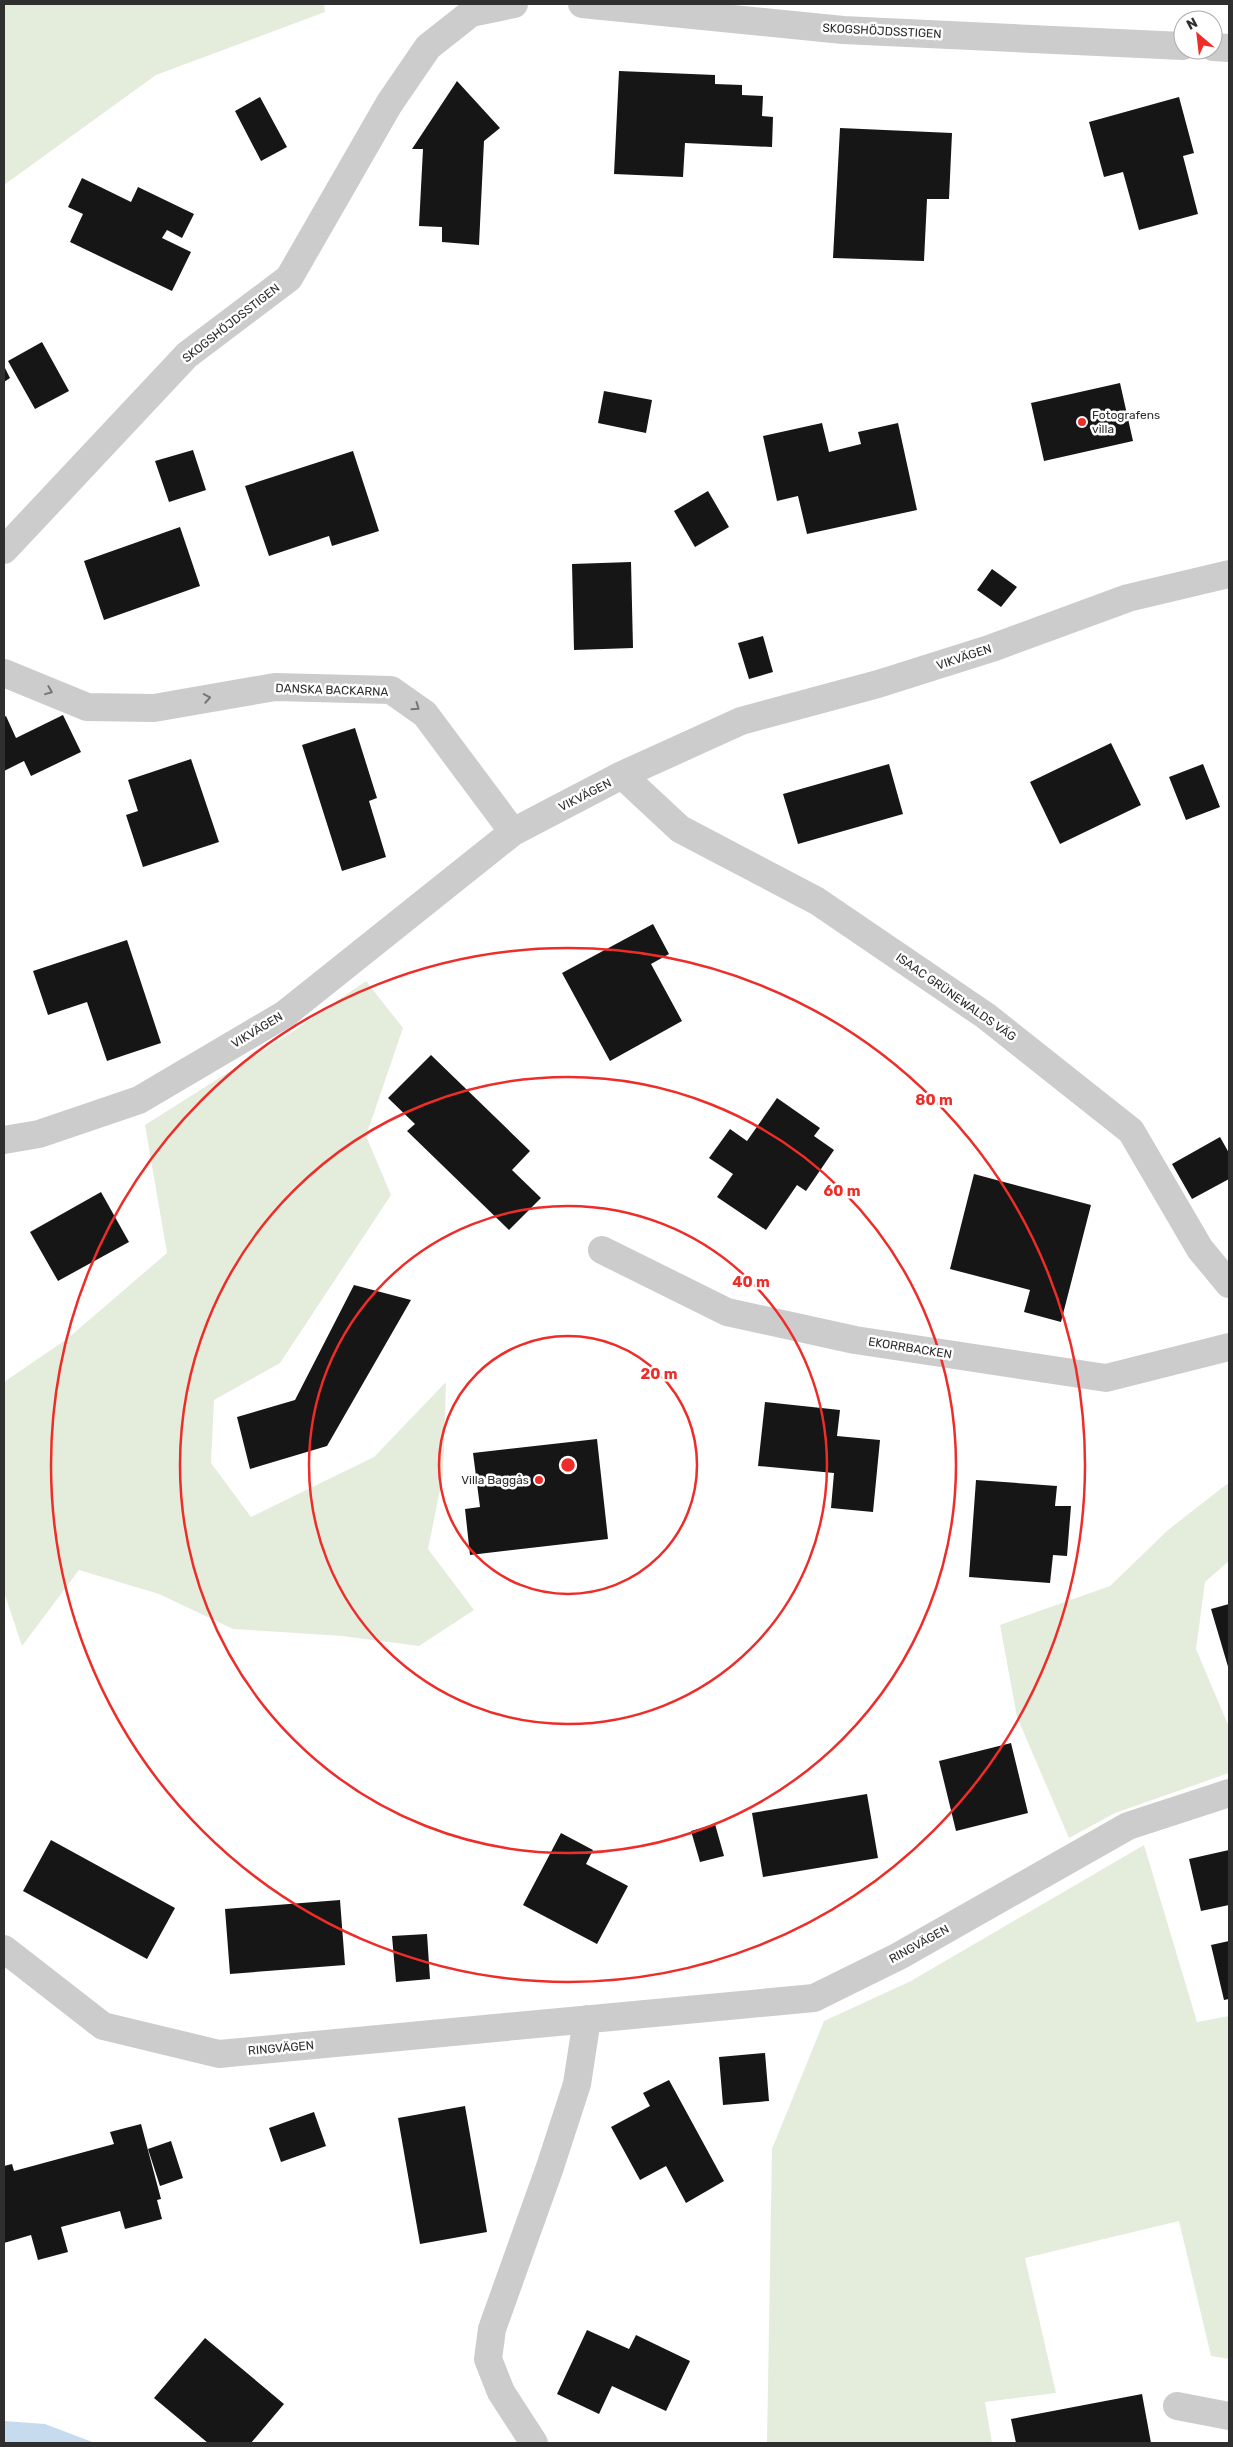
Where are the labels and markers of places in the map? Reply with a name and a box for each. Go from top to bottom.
place label: Fotografens villa [1092,408,1160,436]
marker: Fotografens villa [1076,416,1088,428]
centre of rings [559,1456,577,1474]
place label: Villa Baggås [461,1473,529,1487]
marker: Villa Baggås [533,1474,545,1486]

